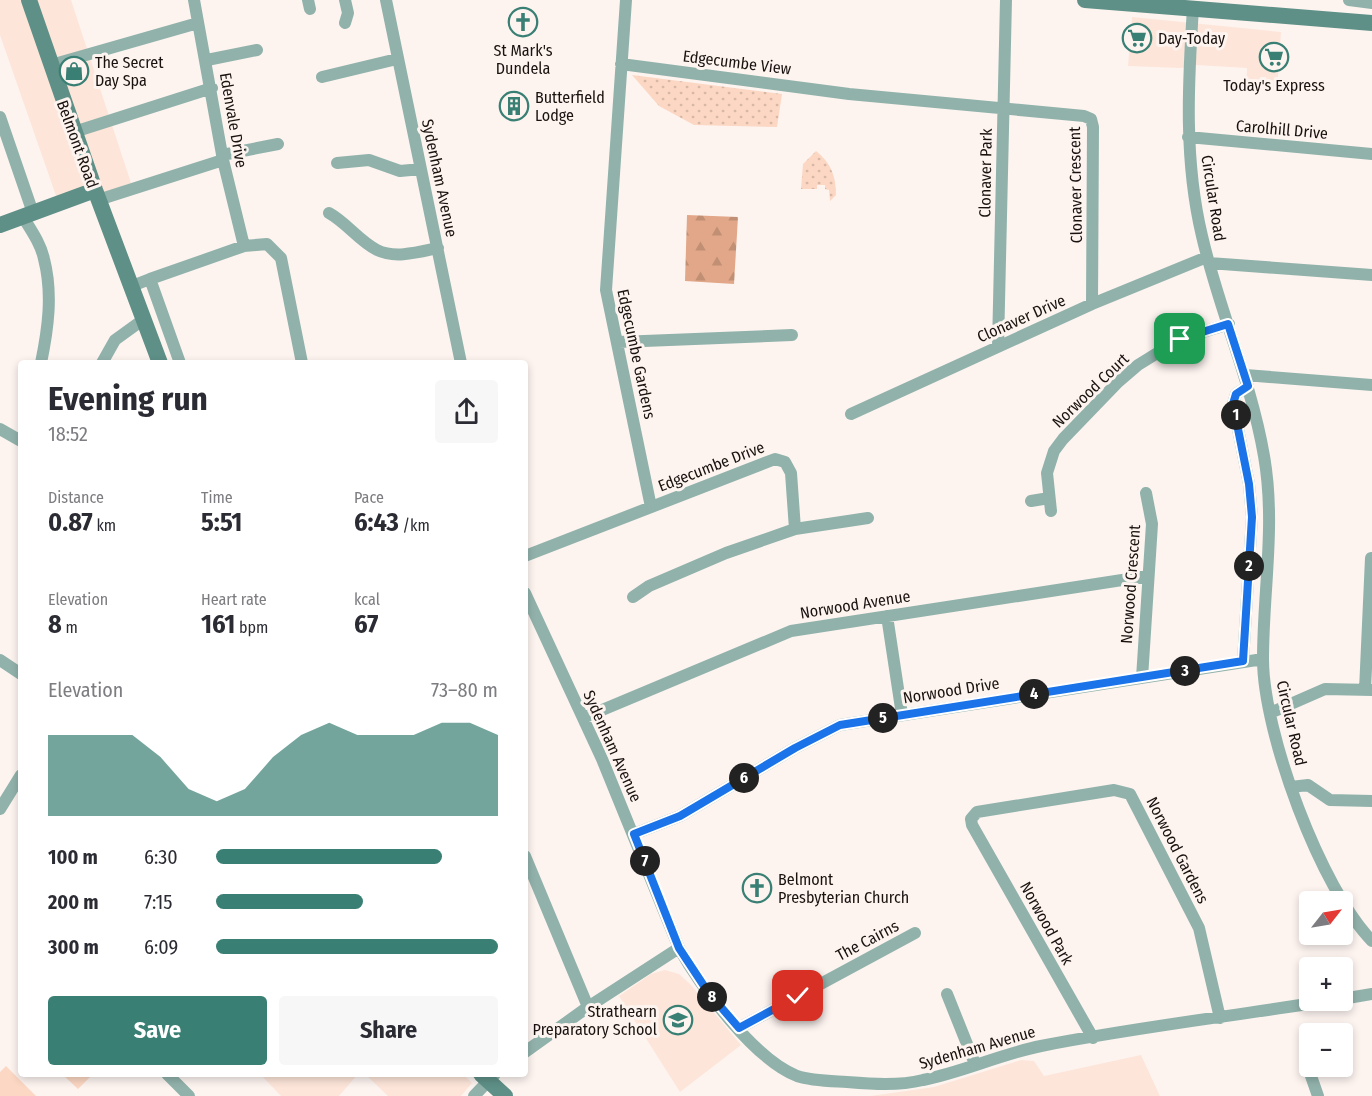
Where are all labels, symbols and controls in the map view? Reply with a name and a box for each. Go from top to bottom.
church icon: St Mark's Dundela [507,6,539,38]
supermarket icon: Day-Today [1121,22,1153,54]
place label: Day-Today [1158,29,1226,48]
place label: St Mark's Dundela [493,41,553,78]
supermarket icon: Today's Express [1258,41,1290,73]
street label: Edgecumbe View [682,46,793,79]
place label: The Secret Day Spa [95,53,164,90]
shop icon: The Secret Day Spa [58,55,90,87]
street label: Edenvale Drive [216,71,251,169]
place label: Today's Express [1223,76,1325,95]
place label: Butterfield Lodge [535,88,605,125]
building icon: Butterfield Lodge [498,90,530,122]
street label: Belmont Road [53,98,102,191]
street label: Carolhill Drive [1235,116,1329,143]
street label: Sydenham Avenue [418,117,461,239]
street label: Clonaver Crescent [1065,126,1086,244]
street label: Clonaver Park [975,128,996,218]
street label: Circular Road [1197,154,1230,242]
street label: Edgecumbe Gardens [613,287,660,421]
street label: Clonaver Drive [974,290,1068,346]
pin [1154,313,1205,364]
icon: arrive [1163,322,1196,355]
street label: Norwood Court [1048,349,1133,432]
text: Evening run [48,379,208,419]
button: share [435,380,498,443]
pin: 1 [1221,400,1251,430]
text: 1 [1233,405,1239,424]
text: 18:52 [48,422,88,446]
street label: Edgecumbe Drive [655,437,767,495]
text: Distance [48,488,104,507]
text: Time [201,488,233,507]
text: Pace [354,488,384,507]
text: 0.87 [48,507,93,538]
text: 5:51 [201,507,242,538]
text: 6:43 [354,507,399,538]
text: km [93,516,116,535]
text: /km [399,516,430,535]
street label: Norwood Crescent [1117,523,1144,644]
pin: 2 [1234,551,1264,581]
text: 2 [1245,556,1253,575]
street label: Norwood Avenue [799,586,912,623]
text: Elevation [48,590,108,609]
text: Heart rate [201,590,267,609]
text: kcal [354,590,380,609]
text: 8 [48,609,62,640]
text: 161 [201,609,235,640]
text: 67 [354,609,378,640]
text: m [62,618,78,637]
text: bpm [235,618,268,637]
pin: 3 [1170,656,1200,686]
text: 3 [1181,661,1189,680]
street label: Norwood Drive [902,673,1001,707]
text: Elevation [48,678,123,702]
text: 73–80 m [431,678,498,702]
pin: 4 [1019,679,1049,709]
street label: Circular Road [1272,679,1311,768]
text: 4 [1030,684,1038,703]
street label: Sydenham Avenue [579,687,646,805]
pin: 5 [868,703,898,733]
text: 5 [879,708,887,727]
pin: 6 [729,763,759,793]
text: 6 [740,768,748,787]
street label: Norwood Gardens [1142,794,1213,907]
text: 100 m [48,845,98,869]
text: 6:30 [144,845,178,869]
pin: 7 [630,846,660,876]
text: 7 [642,851,648,870]
place label: Belmont Presbyterian Church [778,870,909,907]
church icon: Belmont Presbyterian Church [741,872,773,904]
street label: Norwood Park [1016,878,1077,968]
text: 200 m [48,890,99,914]
text: 7:15 [144,890,173,914]
north arrow [1299,891,1353,945]
map controls [1299,891,1353,1077]
street label: The Cairns [833,916,902,965]
text: 300 m [48,935,99,959]
text: 6:09 [144,935,178,959]
button: + [1299,957,1353,1011]
pin [772,970,823,1021]
icon: check [781,979,814,1012]
pin: 8 [697,982,727,1012]
text: 8 [708,987,716,1006]
button: Save [48,996,267,1065]
button: Share [279,996,498,1065]
place label: Strathearn Preparatory School [533,1002,657,1039]
school or university icon: Strathearn Preparatory School [662,1004,694,1036]
street label: Sydenham Avenue [917,1022,1038,1073]
button: − [1299,1023,1353,1077]

